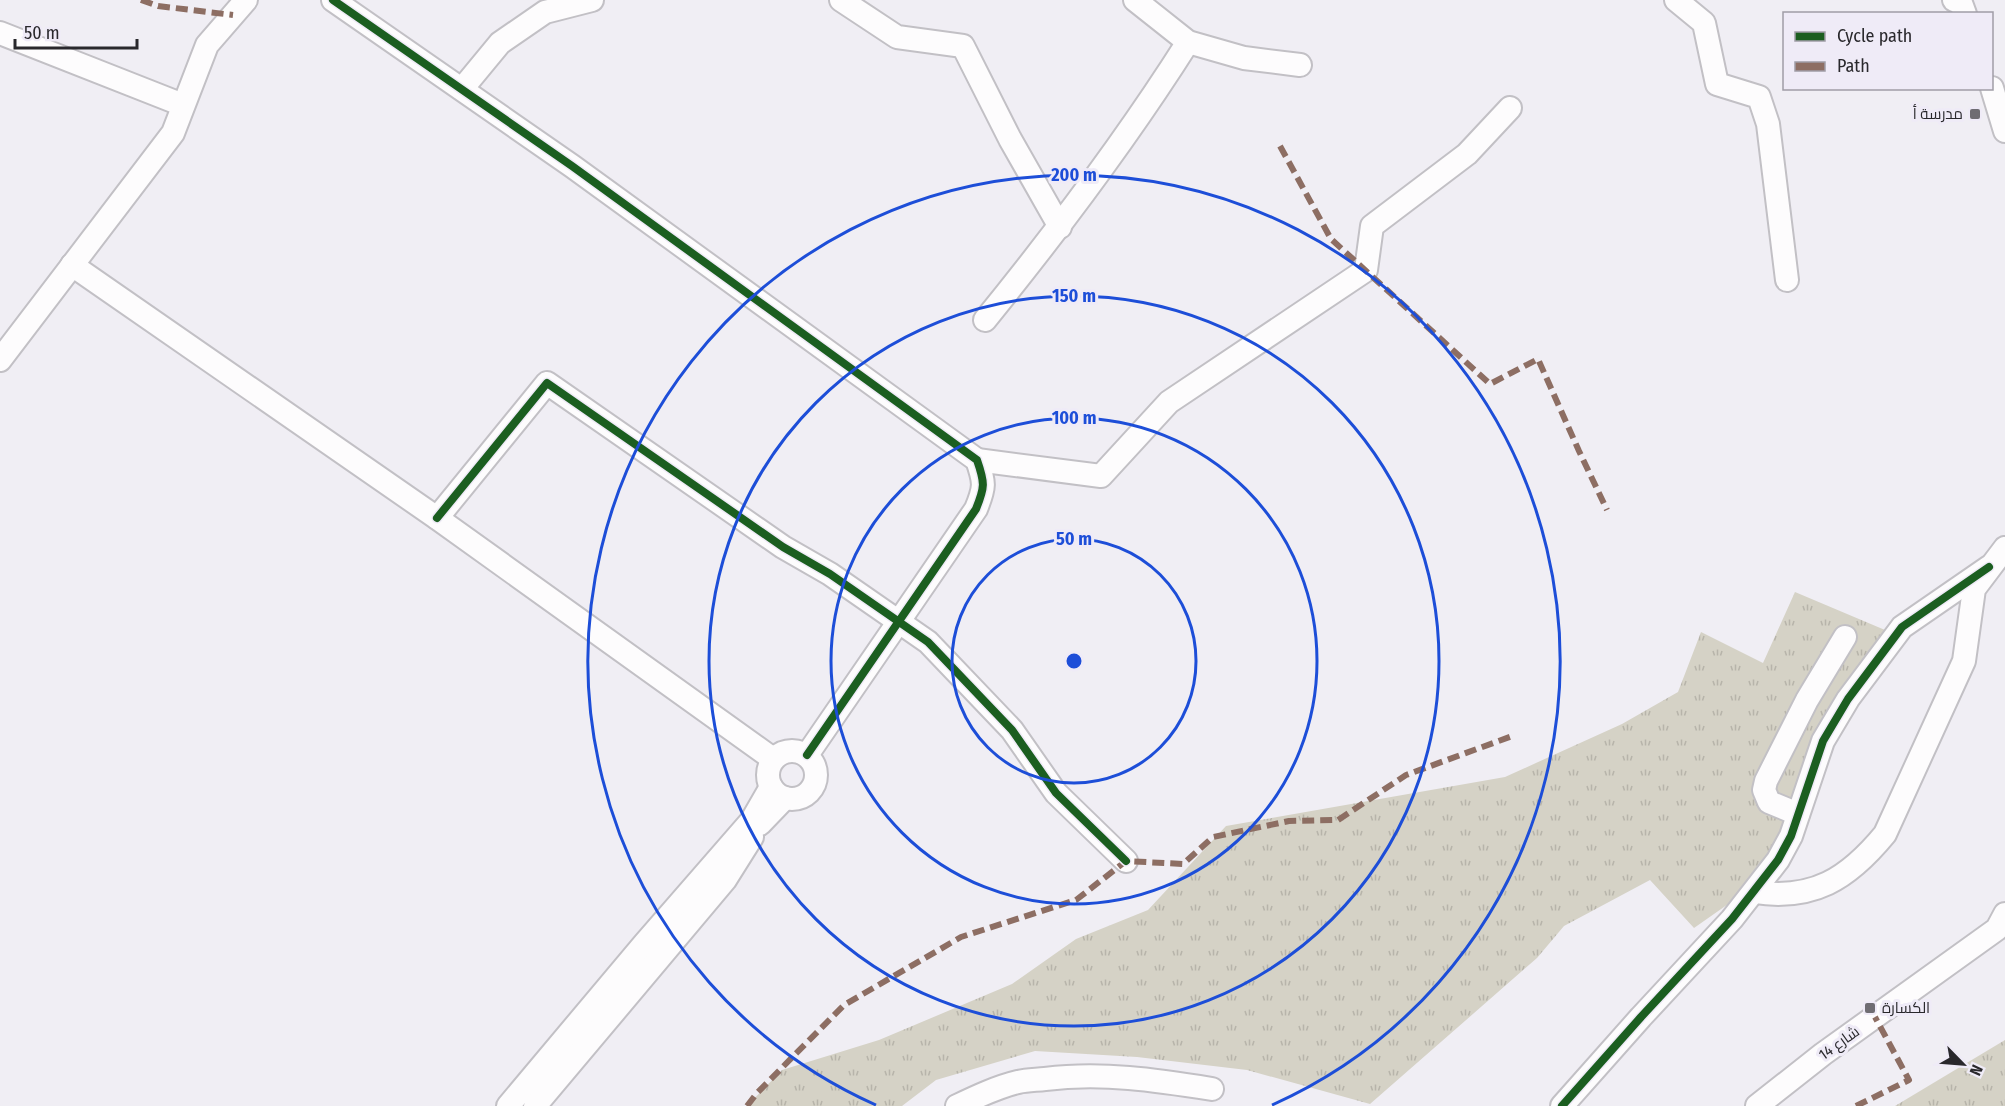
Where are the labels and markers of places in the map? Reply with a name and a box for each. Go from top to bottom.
place label: مدرسة أ [1913,104,1963,123]
marker: مدرسة أ [1968,107,1982,121]
centre of rings [1064,651,1084,671]
place label: الكسارة [1882,999,1930,1017]
marker: الكسارة [1863,1001,1877,1015]

